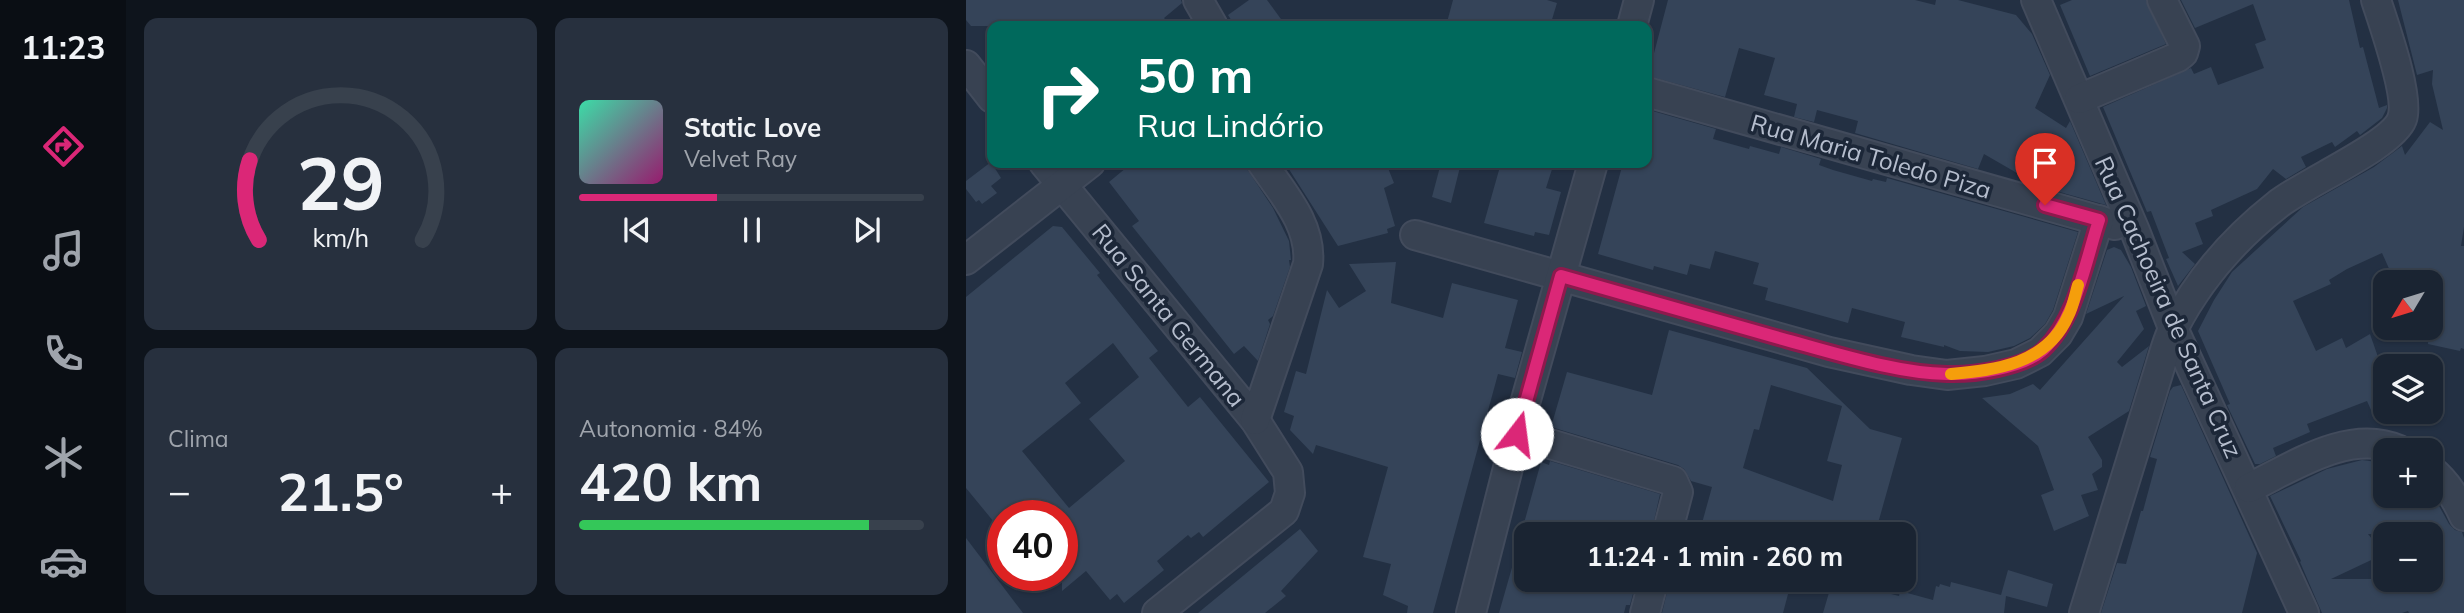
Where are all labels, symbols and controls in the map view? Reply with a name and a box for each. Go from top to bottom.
text: 11:23 [21,27,105,67]
text: 50 m [1137,44,1253,105]
icon: right [1022,49,1113,140]
text: Rua Lindório [1137,105,1324,145]
street label: Rua Maria Toledo Piza [1747,107,1995,205]
text: Static Love [684,111,821,144]
icon: directions [39,122,88,171]
pin [2015,133,2075,205]
text: 29 [297,138,384,229]
text: Velvet Ray [684,144,797,173]
icon: arrive [2026,144,2064,182]
street label: Rua Cachoeira de Santa Cruz [2089,152,2249,462]
icon: previous [618,211,656,249]
icon: pause [733,211,771,249]
icon: next [848,211,886,249]
street label: Rua Santa Germana [1086,217,1252,413]
text: km/h [312,222,369,253]
icon: music [39,226,88,275]
north arrow [2373,270,2443,340]
map controls [2373,270,2443,592]
icon: phone [39,329,88,378]
button: layers [2373,354,2443,424]
position arrow [1480,397,1554,471]
text: Autonomia · 84% [579,414,763,443]
text: Clima [168,424,229,453]
icon: climate [39,433,88,482]
button: + [2373,438,2443,508]
text: 420 km [579,449,762,514]
text: 21.5° [277,459,404,524]
text: − [168,467,191,515]
text: + [490,467,513,515]
speed limit sign: 40 [987,500,1078,591]
button: − [2373,522,2443,592]
icon: car [39,537,88,586]
text: 11:24 · 1 min · 260 m [1587,540,1843,573]

